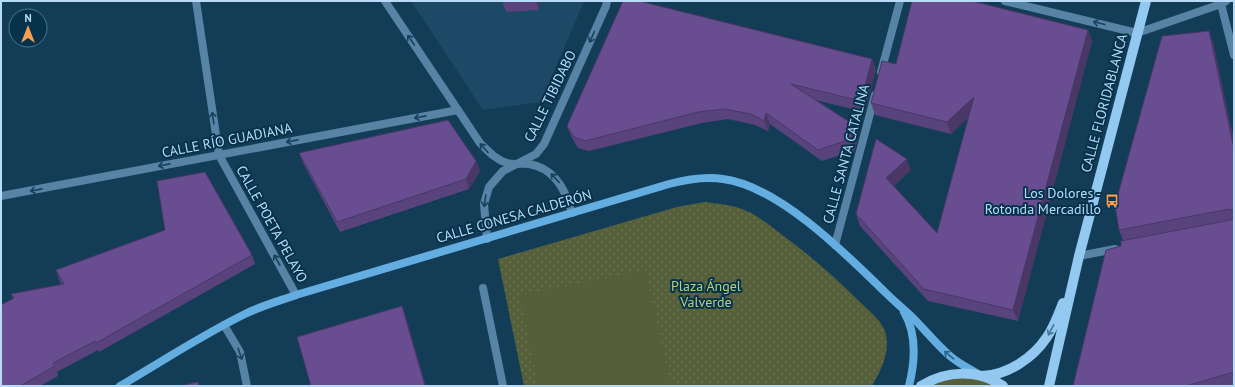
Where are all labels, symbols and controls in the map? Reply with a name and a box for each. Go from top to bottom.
north arrow [8,8,48,48]
text: N [24,11,32,25]
one-way arrow [1093,19,1106,26]
one-way arrow [588,31,596,43]
street label: CALLE FLORIDABLANCA [1077,31,1131,174]
one-way arrow [407,35,415,46]
street label: CALLE TIBIDABO [520,47,580,145]
street label: CALLE SANTA CATALINA [819,82,873,226]
one-way arrow [209,112,217,125]
one-way arrow [413,113,426,121]
street label: CALLE RÍO GUADIANA [160,118,294,161]
one-way arrow [286,137,299,145]
one-way arrow [480,143,489,153]
one-way arrow [158,162,171,170]
street label: CALLE POETA PELAYO [232,162,312,286]
one-way arrow [550,173,560,183]
place label: Los Dolores - Rotonda Mercadillo [985,184,1101,218]
street label: CALLE CONESA CALDERÓN [434,185,594,247]
one-way arrow [30,186,43,194]
bus stop icon: Los Dolores - Rotonda Mercadillo [1104,193,1120,209]
one-way arrow [481,194,489,207]
one-way arrow [273,255,281,267]
park label: Plaza Ángel Valverde [671,277,741,311]
one-way arrow [1047,323,1054,335]
one-way arrow [236,347,244,359]
one-way arrow [944,350,955,359]

